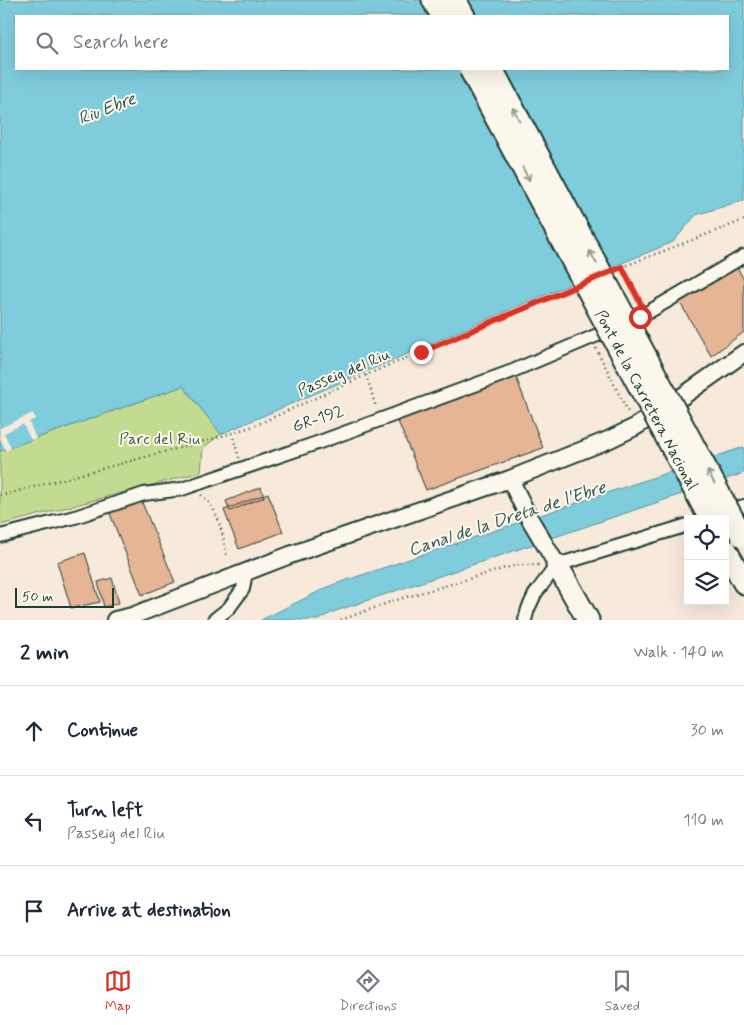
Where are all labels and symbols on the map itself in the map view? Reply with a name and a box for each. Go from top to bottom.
water label: Riu Ebre [75,87,140,131]
one-way arrow [511,106,521,121]
one-way arrow [521,166,531,181]
one-way arrow [587,250,597,265]
street label: Pont de la Carretera Nacional [590,306,703,494]
route start [629,306,652,329]
route end [410,341,433,364]
street label: Passeig del Riu [295,344,394,402]
street label: GR-192 [290,400,347,438]
park label: Parc del Riu [119,429,201,450]
one-way arrow [705,471,715,485]
water label: Canal de la Dreta de l'Ebre [405,475,610,562]
scale bar [15,585,114,608]

